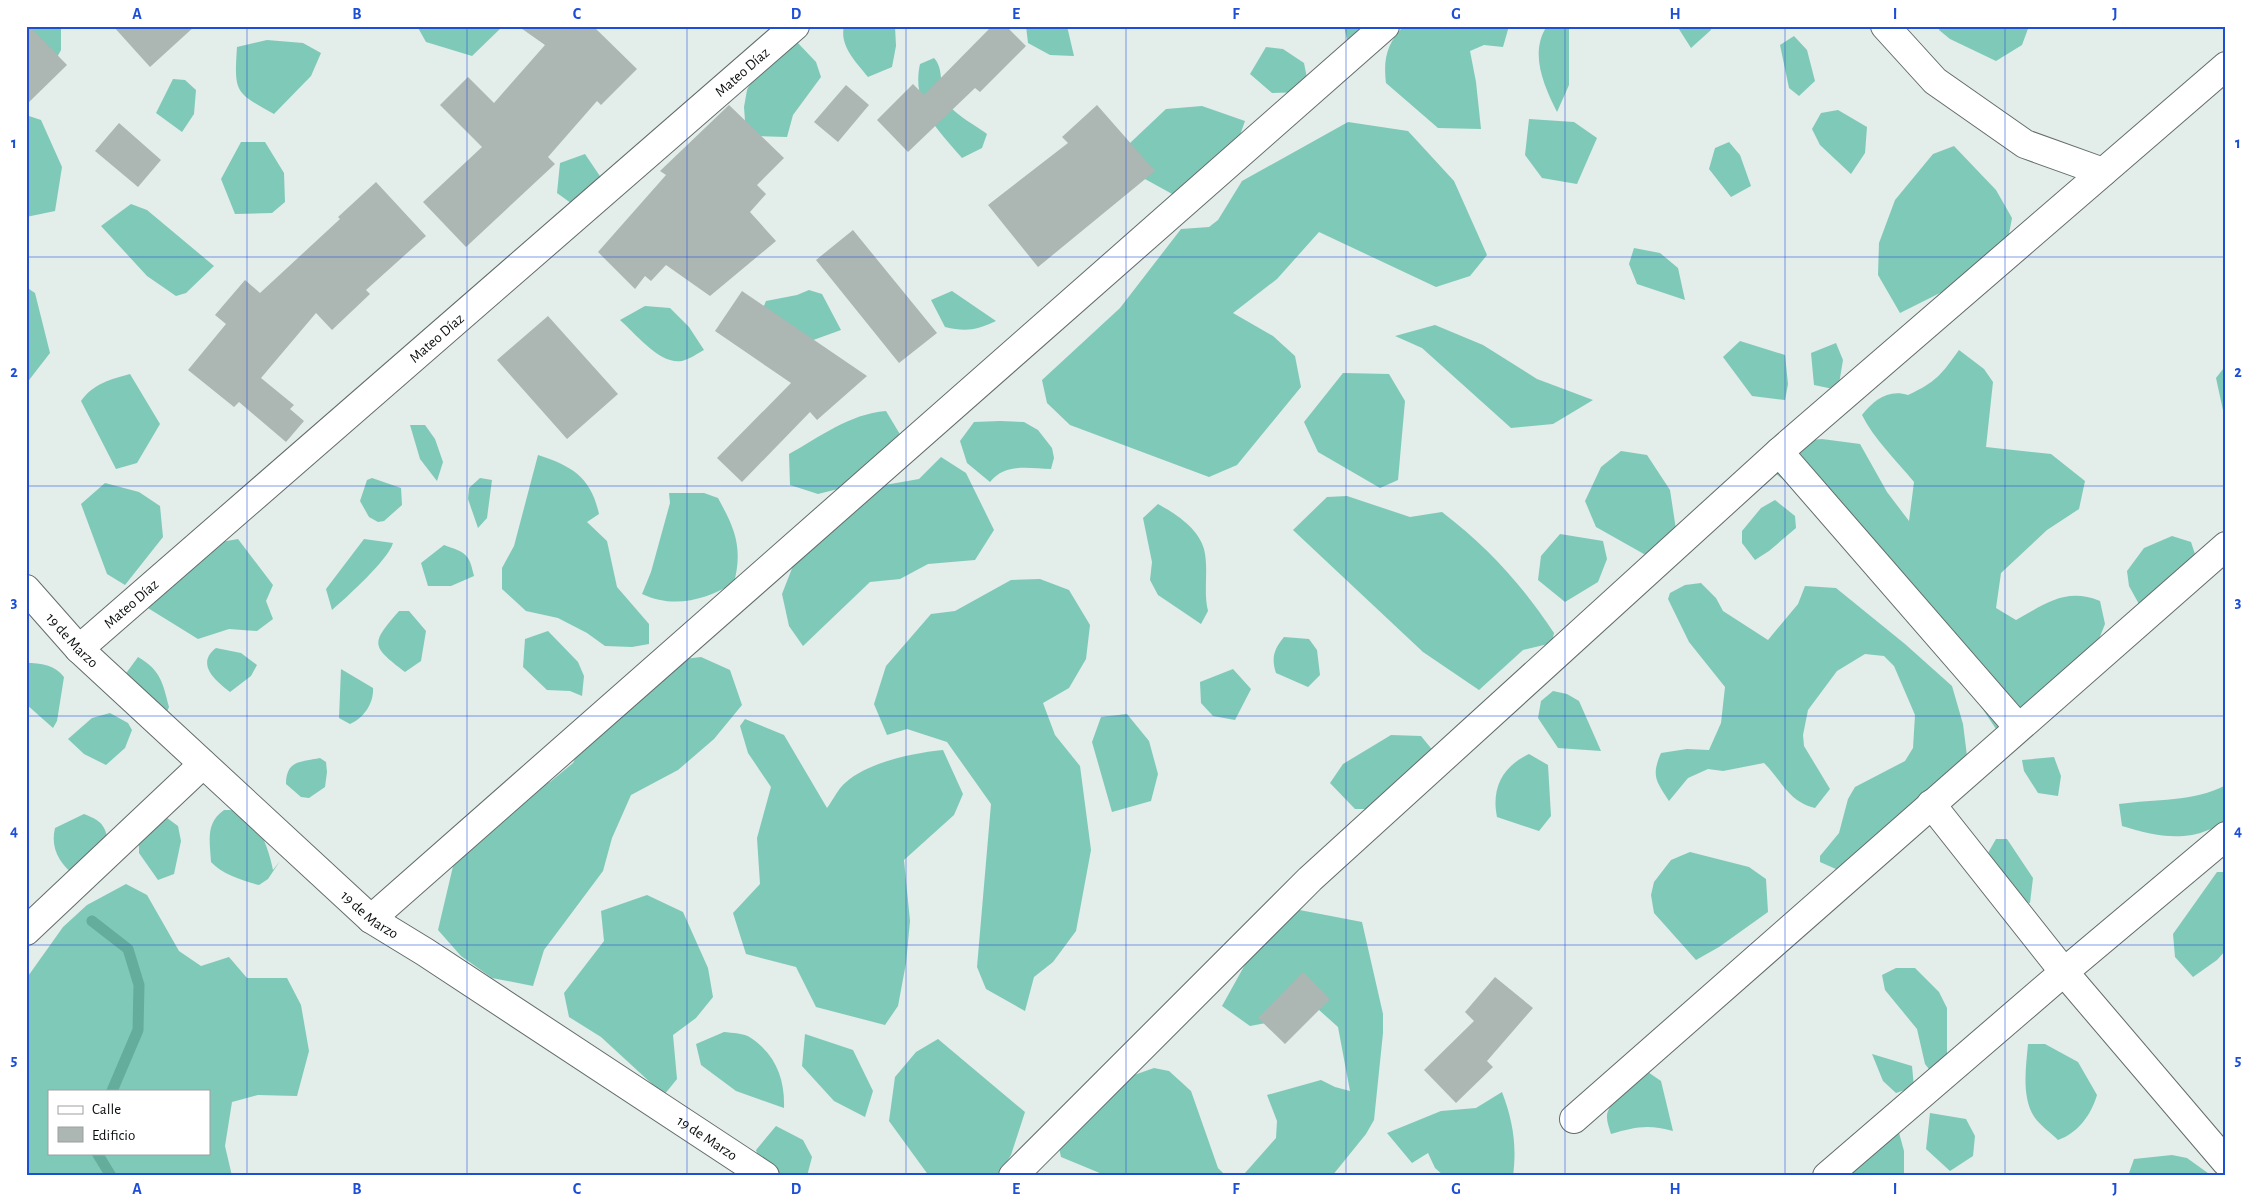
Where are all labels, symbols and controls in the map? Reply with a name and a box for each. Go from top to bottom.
text: A [132,6,142,22]
text: B [352,6,362,22]
text: C [573,6,582,22]
text: D [791,6,802,22]
text: E [1012,6,1020,22]
text: F [1232,6,1240,22]
text: G [1451,6,1461,22]
text: H [1669,6,1681,22]
text: I [1893,6,1897,22]
text: J [2112,6,2118,22]
street label: Mateo Díaz [712,45,772,100]
text: 1 [11,135,17,151]
text: 1 [2235,135,2241,151]
street label: Mateo Díaz [407,311,467,366]
text: 2 [10,364,18,380]
text: 2 [2234,364,2242,380]
street label: Mateo Díaz [101,577,161,632]
text: 3 [11,594,18,610]
text: 3 [2235,594,2242,610]
street label: 19 de Marzo [43,610,101,671]
text: 4 [10,823,18,839]
text: 4 [2234,823,2242,839]
street label: 19 de Marzo [338,888,401,942]
text: 5 [11,1052,18,1068]
text: 5 [2235,1052,2242,1068]
legend [48,1090,210,1154]
text: Calle [92,1102,121,1117]
street label: 19 de Marzo [674,1113,740,1163]
text: Edificio [92,1128,135,1143]
text: A [132,1181,142,1197]
text: B [352,1181,362,1197]
text: C [573,1181,582,1197]
text: D [791,1181,802,1197]
text: E [1012,1181,1020,1197]
text: F [1232,1181,1240,1197]
text: G [1451,1181,1461,1197]
text: H [1669,1181,1681,1197]
text: I [1893,1181,1897,1197]
text: J [2112,1181,2118,1197]

